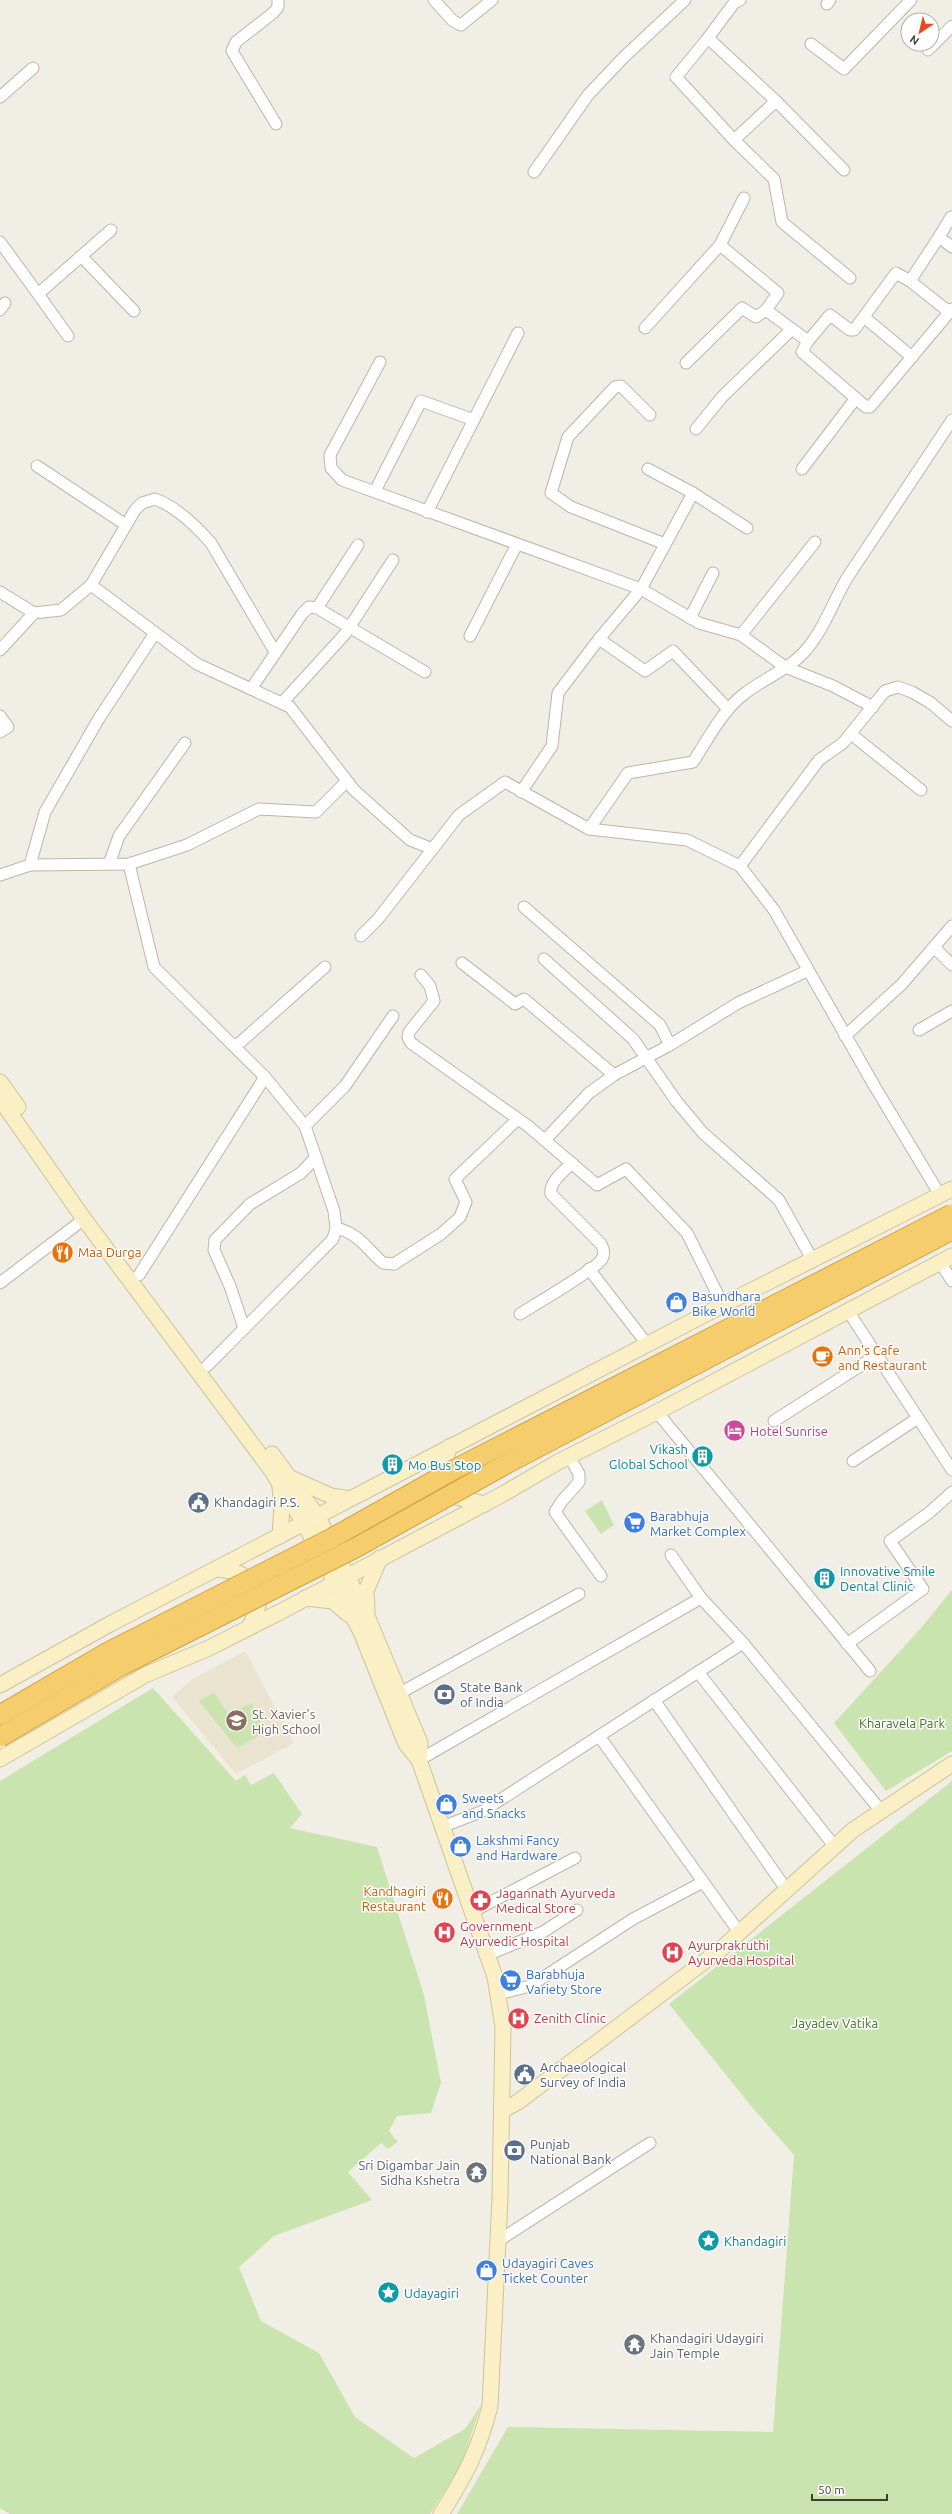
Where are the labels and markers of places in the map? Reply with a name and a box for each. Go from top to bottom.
restaurant icon: Maa Durga [49,1239,75,1265]
place label: Maa Durga [78,1245,141,1259]
place label: Basundhara Bike World [692,1289,761,1318]
shop icon: Basundhara Bike World [663,1290,689,1316]
place label: Ann's Cafe and Restaurant [838,1343,927,1372]
cafe icon: Ann's Cafe and Restaurant [809,1344,835,1370]
hotel icon: Hotel Sunrise [722,1418,748,1444]
place label: Hotel Sunrise [750,1424,828,1438]
place label: Vikash Global School [609,1442,689,1471]
building icon: Vikash Global School [690,1443,716,1469]
building icon: Mo Bus Stop [380,1452,406,1478]
place label: Mo Bus Stop [408,1458,481,1472]
public building icon: Khandagiri P.S. [186,1489,212,1515]
place label: Khandagiri P.S. [214,1495,300,1509]
place label: Barabhuja Market Complex [650,1509,746,1538]
supermarket icon: Barabhuja Market Complex [621,1510,647,1536]
place label: Innovative Smile Dental Clinic [840,1564,935,1593]
building icon: Innovative Smile Dental Clinic [812,1565,838,1591]
place label: State Bank of India [460,1680,523,1709]
bank icon: State Bank of India [431,1681,457,1707]
place label: St. Xavier's High School [252,1707,322,1736]
school or university icon: St. Xavier's High School [224,1708,250,1734]
place label: Sweets and Snacks [462,1791,526,1820]
shop icon: Sweets and Snacks [433,1792,459,1818]
place label: Lakshmi Fancy and Hardware [476,1833,559,1862]
shop icon: Lakshmi Fancy and Hardware [447,1834,473,1860]
place label: Kandhagiri Restaurant [362,1884,426,1913]
restaurant icon: Kandhagiri Restaurant [429,1885,455,1911]
place label: Jagannath Ayurveda Medical Store [496,1886,615,1915]
pharmacy icon: Jagannath Ayurveda Medical Store [468,1887,494,1913]
place label: Government Ayurvedic Hospital [460,1919,569,1948]
hospital icon: Government Ayurvedic Hospital [431,1920,457,1946]
place label: Ayurprakruthi Ayurveda Hospital [688,1938,795,1967]
hospital icon: Ayurprakruthi Ayurveda Hospital [659,1939,685,1965]
place label: Barabhuja Variety Store [526,1967,602,1996]
supermarket icon: Barabhuja Variety Store [498,1968,524,1994]
hospital icon: Zenith Clinic [505,2005,531,2031]
place label: Zenith Clinic [534,2011,606,2025]
place label: Archaeological Survey of India [540,2060,627,2089]
public building icon: Archaeological Survey of India [512,2061,538,2087]
place label: Punjab National Bank [530,2137,612,2166]
bank icon: Punjab National Bank [501,2138,527,2164]
place label: Sri Digambar Jain Sidha Kshetra [359,2158,460,2187]
temple icon: Sri Digambar Jain Sidha Kshetra [463,2159,489,2185]
place icon: Khandagiri [695,2228,721,2254]
place label: Khandagiri [724,2234,786,2248]
place label: Udayagiri Caves Ticket Counter [502,2256,594,2285]
shop icon: Udayagiri Caves Ticket Counter [473,2257,499,2283]
place icon: Udayagiri [375,2280,401,2306]
place label: Udayagiri [404,2286,459,2300]
place label: Khandagiri Udaygiri Jain Temple [650,2331,764,2360]
temple icon: Khandagiri Udaygiri Jain Temple [622,2332,648,2358]

